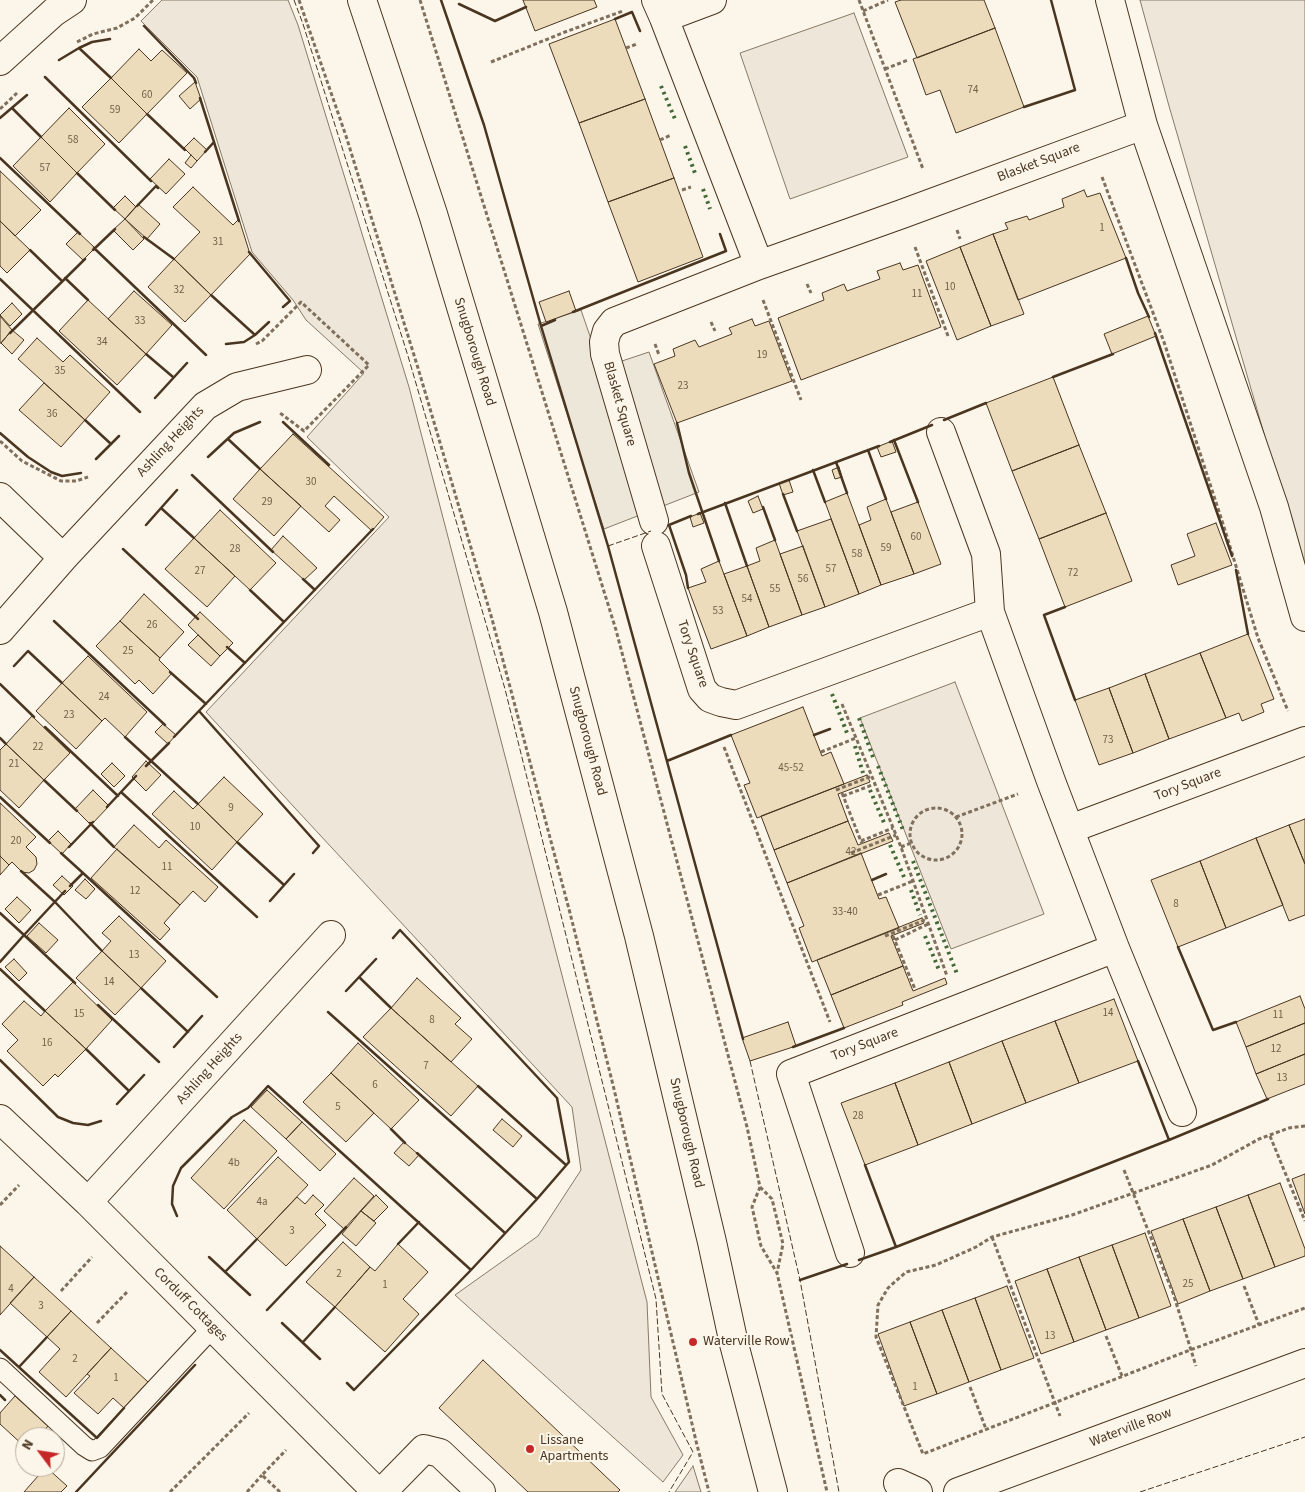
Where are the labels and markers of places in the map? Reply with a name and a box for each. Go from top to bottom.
place label: Waterville Row [703,1334,790,1350]
marker: Waterville Row [687,1336,699,1348]
place label: Lissane Apartments [540,1433,608,1465]
marker: Lissane Apartments [524,1443,536,1455]

